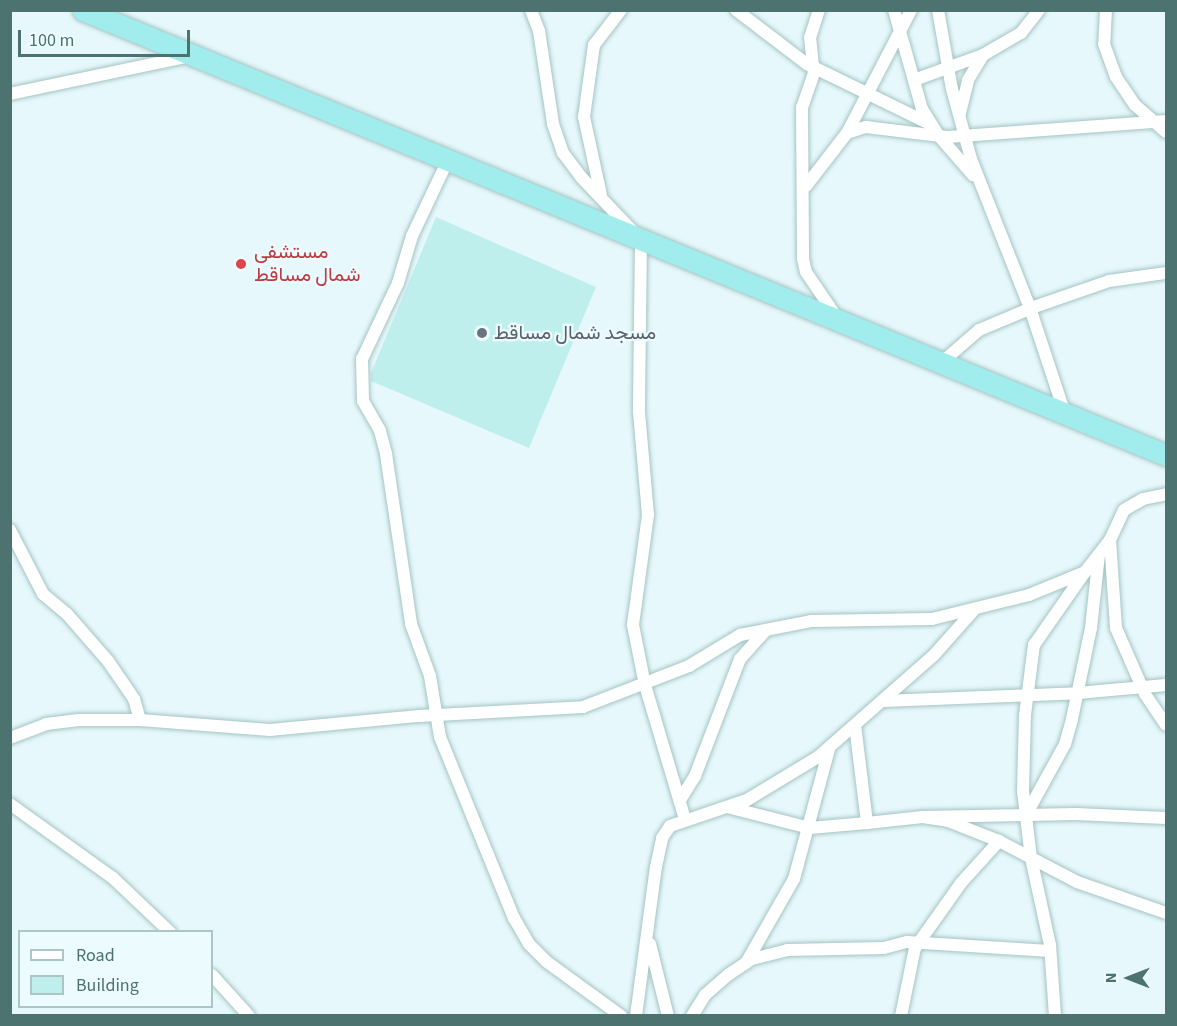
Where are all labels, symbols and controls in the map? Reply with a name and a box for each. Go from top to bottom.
scale bar [21,18,194,56]
text: 100 m [29,28,74,53]
place label: مستشفى شمال مساقط [254,240,360,287]
marker: مستشفى شمال مساقط [232,255,250,273]
place label: مسجد شمال مساقط [494,321,656,345]
marker: مسجد شمال مساقط [475,326,489,340]
legend [18,930,213,1008]
text: Road [76,943,115,968]
north arrow [1099,948,1159,1008]
text: Building [76,973,139,998]
text: N [1100,973,1122,983]

